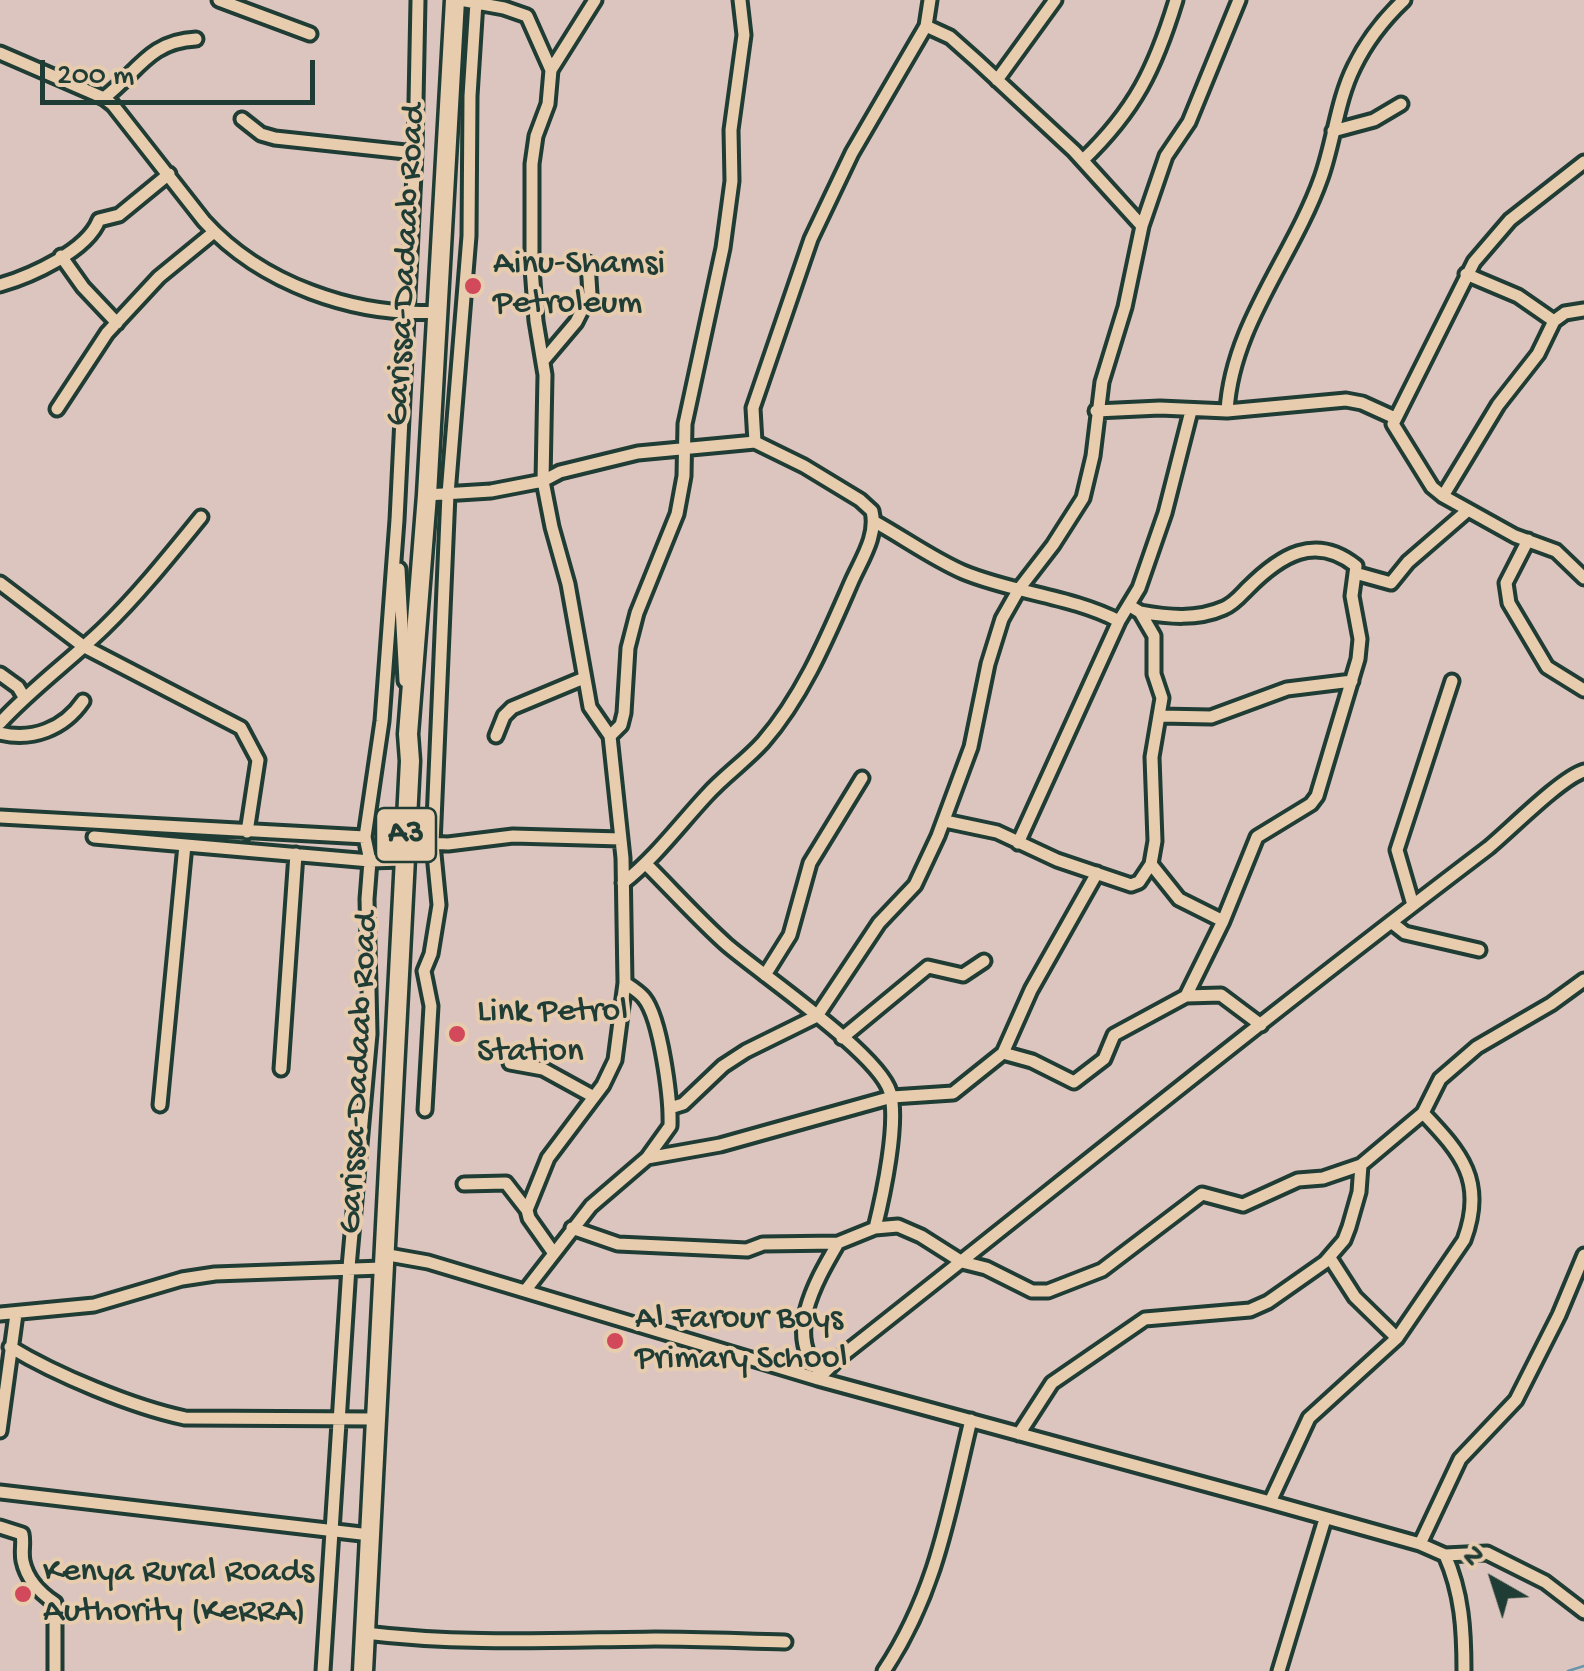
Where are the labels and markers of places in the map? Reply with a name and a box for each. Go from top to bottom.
place label: Ainu-Shamsi Petroleum [493,245,665,327]
marker: Ainu-Shamsi Petroleum [462,275,484,297]
place label: Link Petrol Station [477,993,628,1075]
marker: Link Petrol Station [446,1023,468,1045]
place label: Al Farour Boys Primary School [635,1300,847,1382]
marker: Al Farour Boys Primary School [604,1330,626,1352]
place label: Kenya Rural Roads Authority (KeRRA) [43,1553,314,1635]
marker: Kenya Rural Roads Authority (KeRRA) [12,1583,34,1605]

